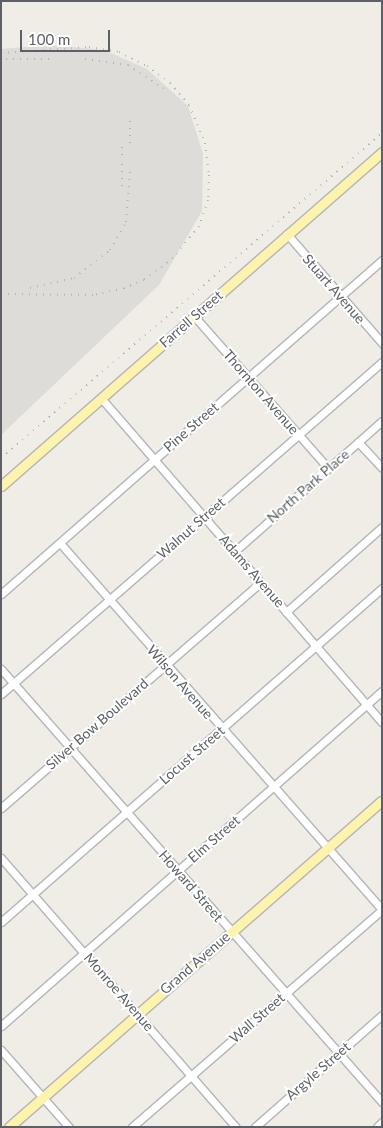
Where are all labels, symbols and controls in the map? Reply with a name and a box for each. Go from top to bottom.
scale bar [22,20,112,52]
text: 100 m [28,30,70,48]
street label: Stuart Avenue [299,251,369,327]
street label: Farrell Street [156,287,226,351]
street label: Thornton Avenue [219,346,303,438]
street label: Pine Street [160,399,222,455]
street label: North Park Place [263,446,353,526]
street label: Walnut Street [153,494,229,562]
street label: Adams Avenue [216,531,288,611]
street label: Wilson Avenue [143,641,217,723]
street label: Silver Bow Boulevard [42,675,152,773]
street label: Locust Street [156,722,228,788]
street label: Elm Street [185,812,243,866]
street label: Howard Street [155,847,227,925]
street label: Grand Avenue [156,928,234,998]
street label: Monroe Avenue [80,949,158,1035]
street label: Wall Street [226,989,288,1047]
street label: Argyle Street [282,1038,354,1104]

